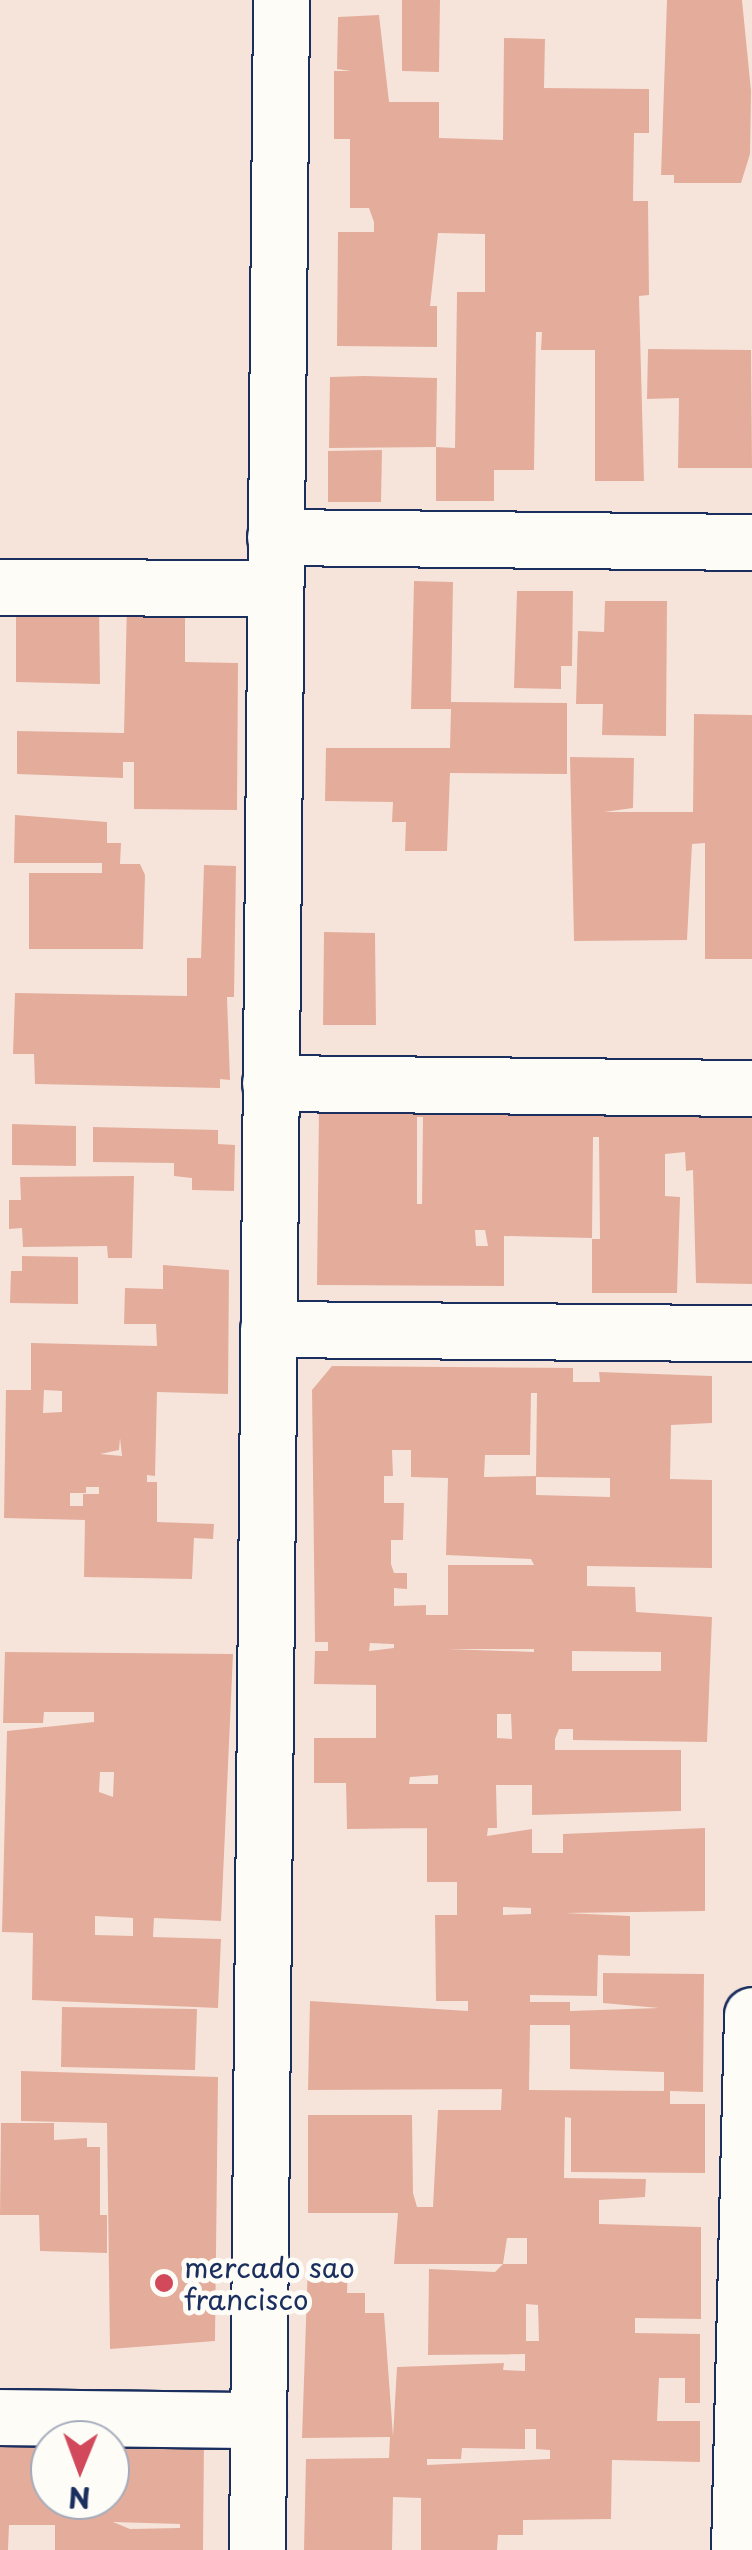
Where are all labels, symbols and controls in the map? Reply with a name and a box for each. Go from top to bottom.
place label: mercado sao francisco [184,2250,354,2316]
marker: mercado sao francisco [153,2272,175,2294]
north arrow [30,2420,130,2520]
text: N [68,2477,91,2520]

